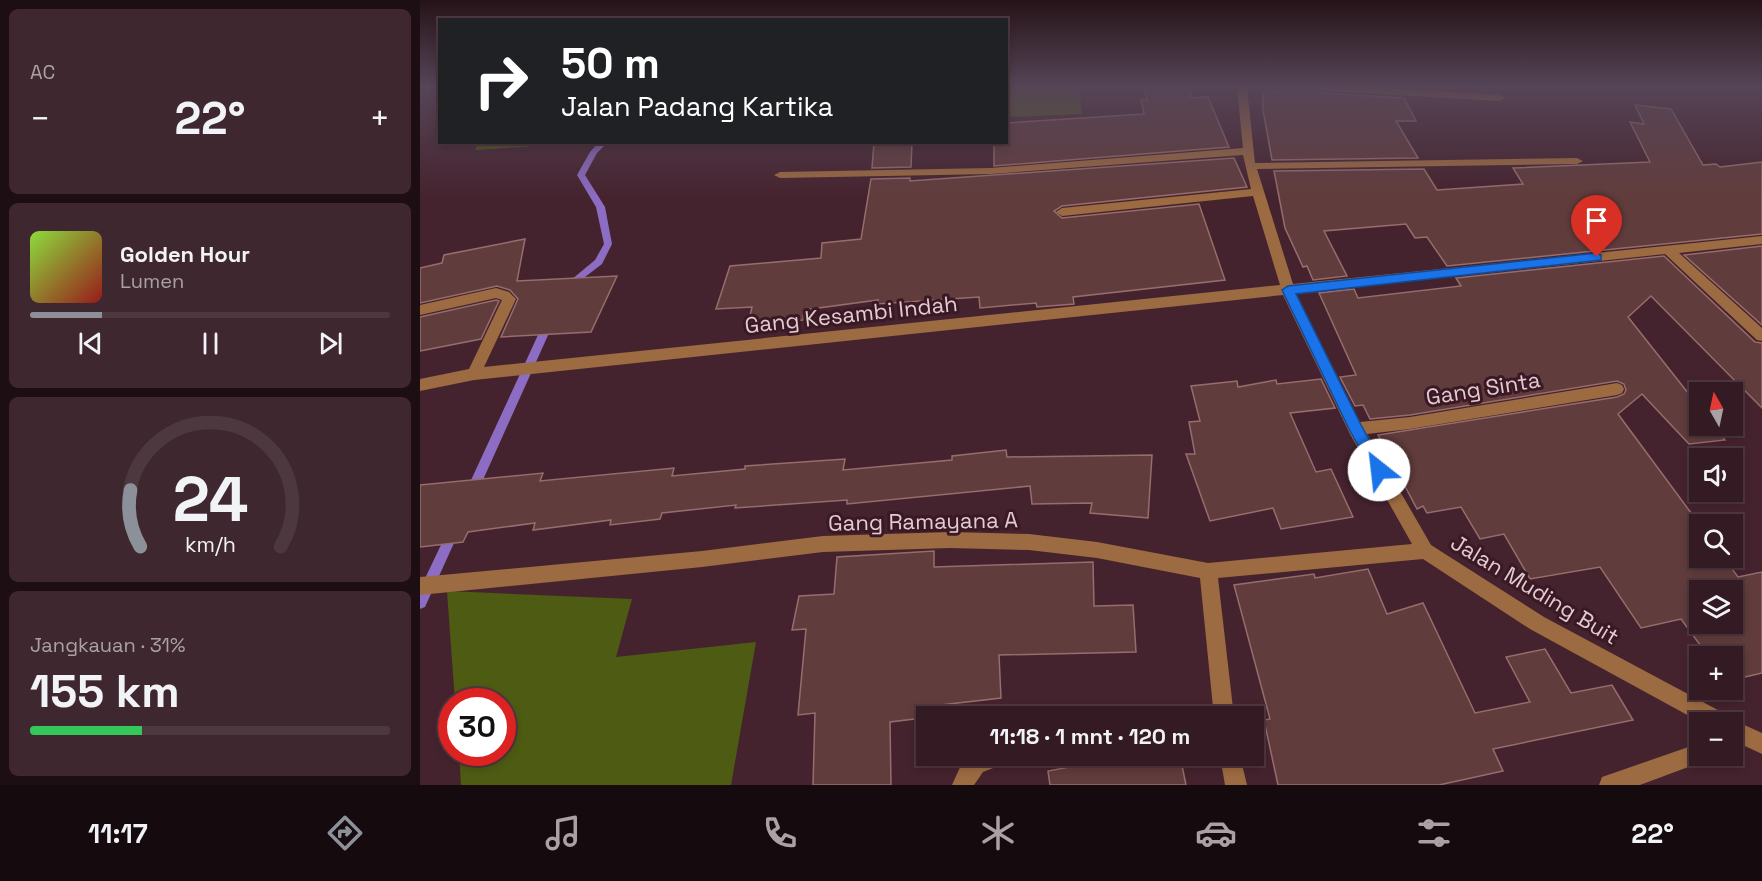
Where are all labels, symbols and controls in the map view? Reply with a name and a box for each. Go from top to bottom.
text: 50 m [561,37,660,90]
icon: right [462,42,540,120]
text: AC [30,59,55,85]
text: Jalan Padang Kartika [561,89,833,124]
text: 22° [174,90,246,147]
text: − [30,98,50,140]
text: + [370,98,390,140]
pin [1571,195,1622,257]
icon: arrive [1580,204,1613,237]
text: Golden Hour [120,240,250,268]
text: Lumen [120,268,184,294]
street label: Gang Kesambi Indah [743,289,959,339]
icon: previous [74,327,107,360]
icon: pause [194,327,227,360]
icon: next [314,327,347,360]
street label: Gang Sinta [1424,365,1542,411]
north arrow [1689,382,1743,436]
map controls [1689,382,1743,766]
position arrow [1347,438,1411,502]
button: sound [1689,448,1743,502]
text: 24 [172,460,248,539]
street label: Gang Ramayana A [828,505,1018,537]
button: search [1689,514,1743,568]
street label: Jalan Muding Buit [1446,528,1624,650]
text: km/h [184,531,236,558]
button: layers [1689,580,1743,634]
text: Jangkauan · 31% [30,632,185,658]
button: + [1689,646,1743,700]
text: 155 km [30,663,180,720]
speed limit sign: 30 [438,688,516,766]
button: − [1689,712,1743,766]
text: 11:18 · 1 mnt · 120 m [990,722,1190,750]
icon: directions [324,812,366,854]
icon: music [542,812,584,854]
icon: phone [759,812,801,854]
icon: climate [977,812,1019,854]
icon: car [1195,812,1237,854]
icon: filters [1413,812,1455,854]
text: 11:17 [88,816,148,851]
text: 22° [1631,816,1674,851]

